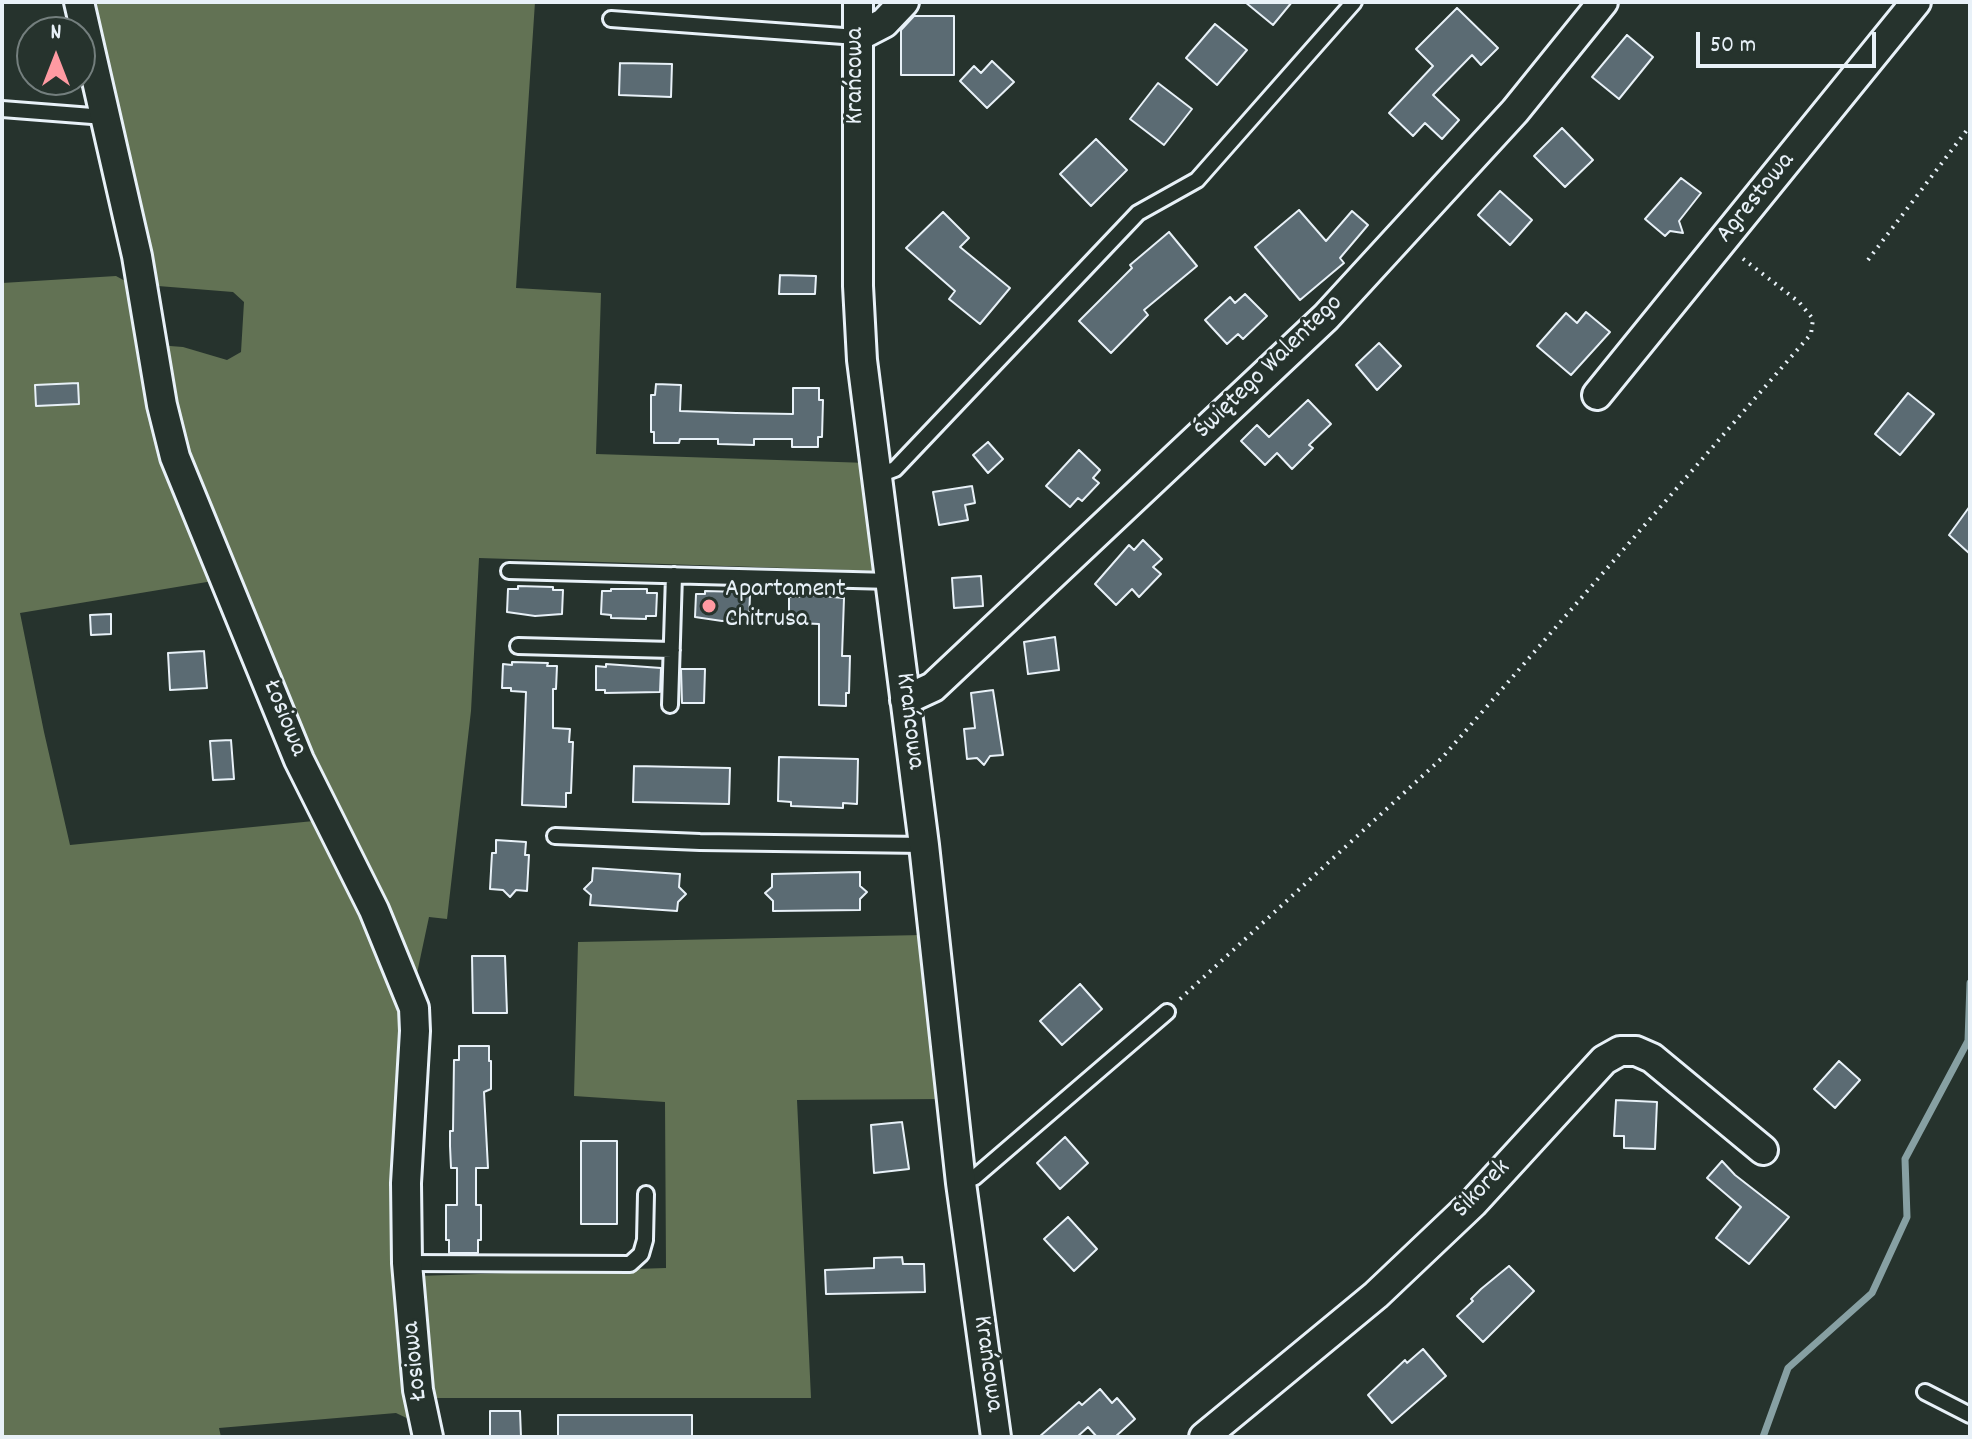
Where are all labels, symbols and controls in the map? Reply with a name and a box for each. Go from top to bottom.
north arrow [16,16,96,96]
scale bar [1700,16,1880,66]
text: N [51,18,61,49]
street label: Krańcowa [841,28,873,124]
text: 50 m [1710,29,1756,63]
street label: Agrestowa [1711,147,1803,251]
street label: Świętego Walentego [1189,289,1351,447]
place label: Apartament Chitrusa [725,575,846,636]
marker: Apartament Chitrusa [700,597,718,615]
street label: Krańcowa [887,671,929,771]
street label: Łosiowa [254,677,312,761]
street label: Sikorek [1447,1154,1519,1226]
street label: Krańcowa [964,1314,1008,1414]
street label: Łosiowa [397,1320,437,1402]

